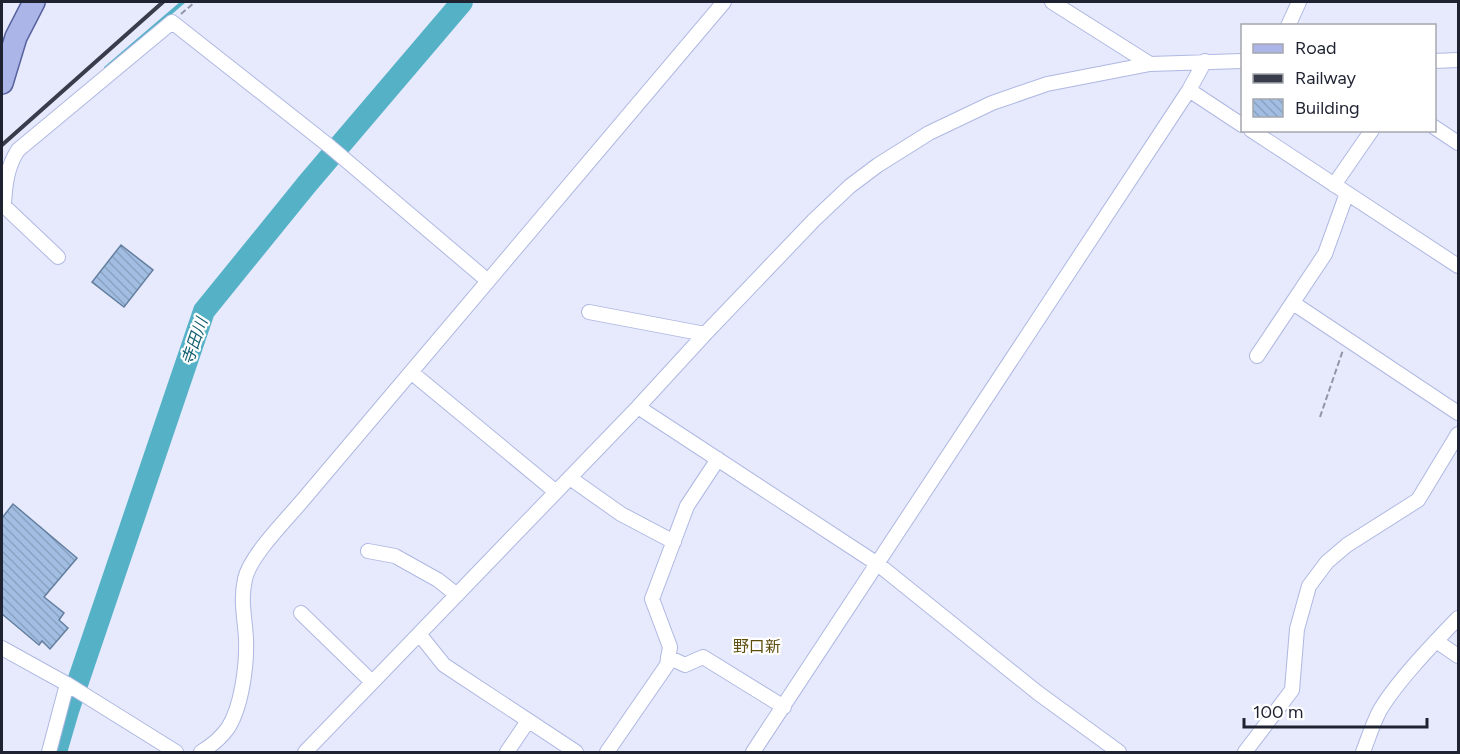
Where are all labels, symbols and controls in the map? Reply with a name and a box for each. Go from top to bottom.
legend [1241,24,1436,132]
text: Road [1295,37,1336,59]
text: Railway [1295,67,1357,89]
text: Building [1295,97,1360,119]
water label: 寺田川 [178,313,212,367]
district label: 野口新 [733,637,781,656]
scale bar [1244,691,1427,729]
text: 100 m [1253,701,1303,723]

